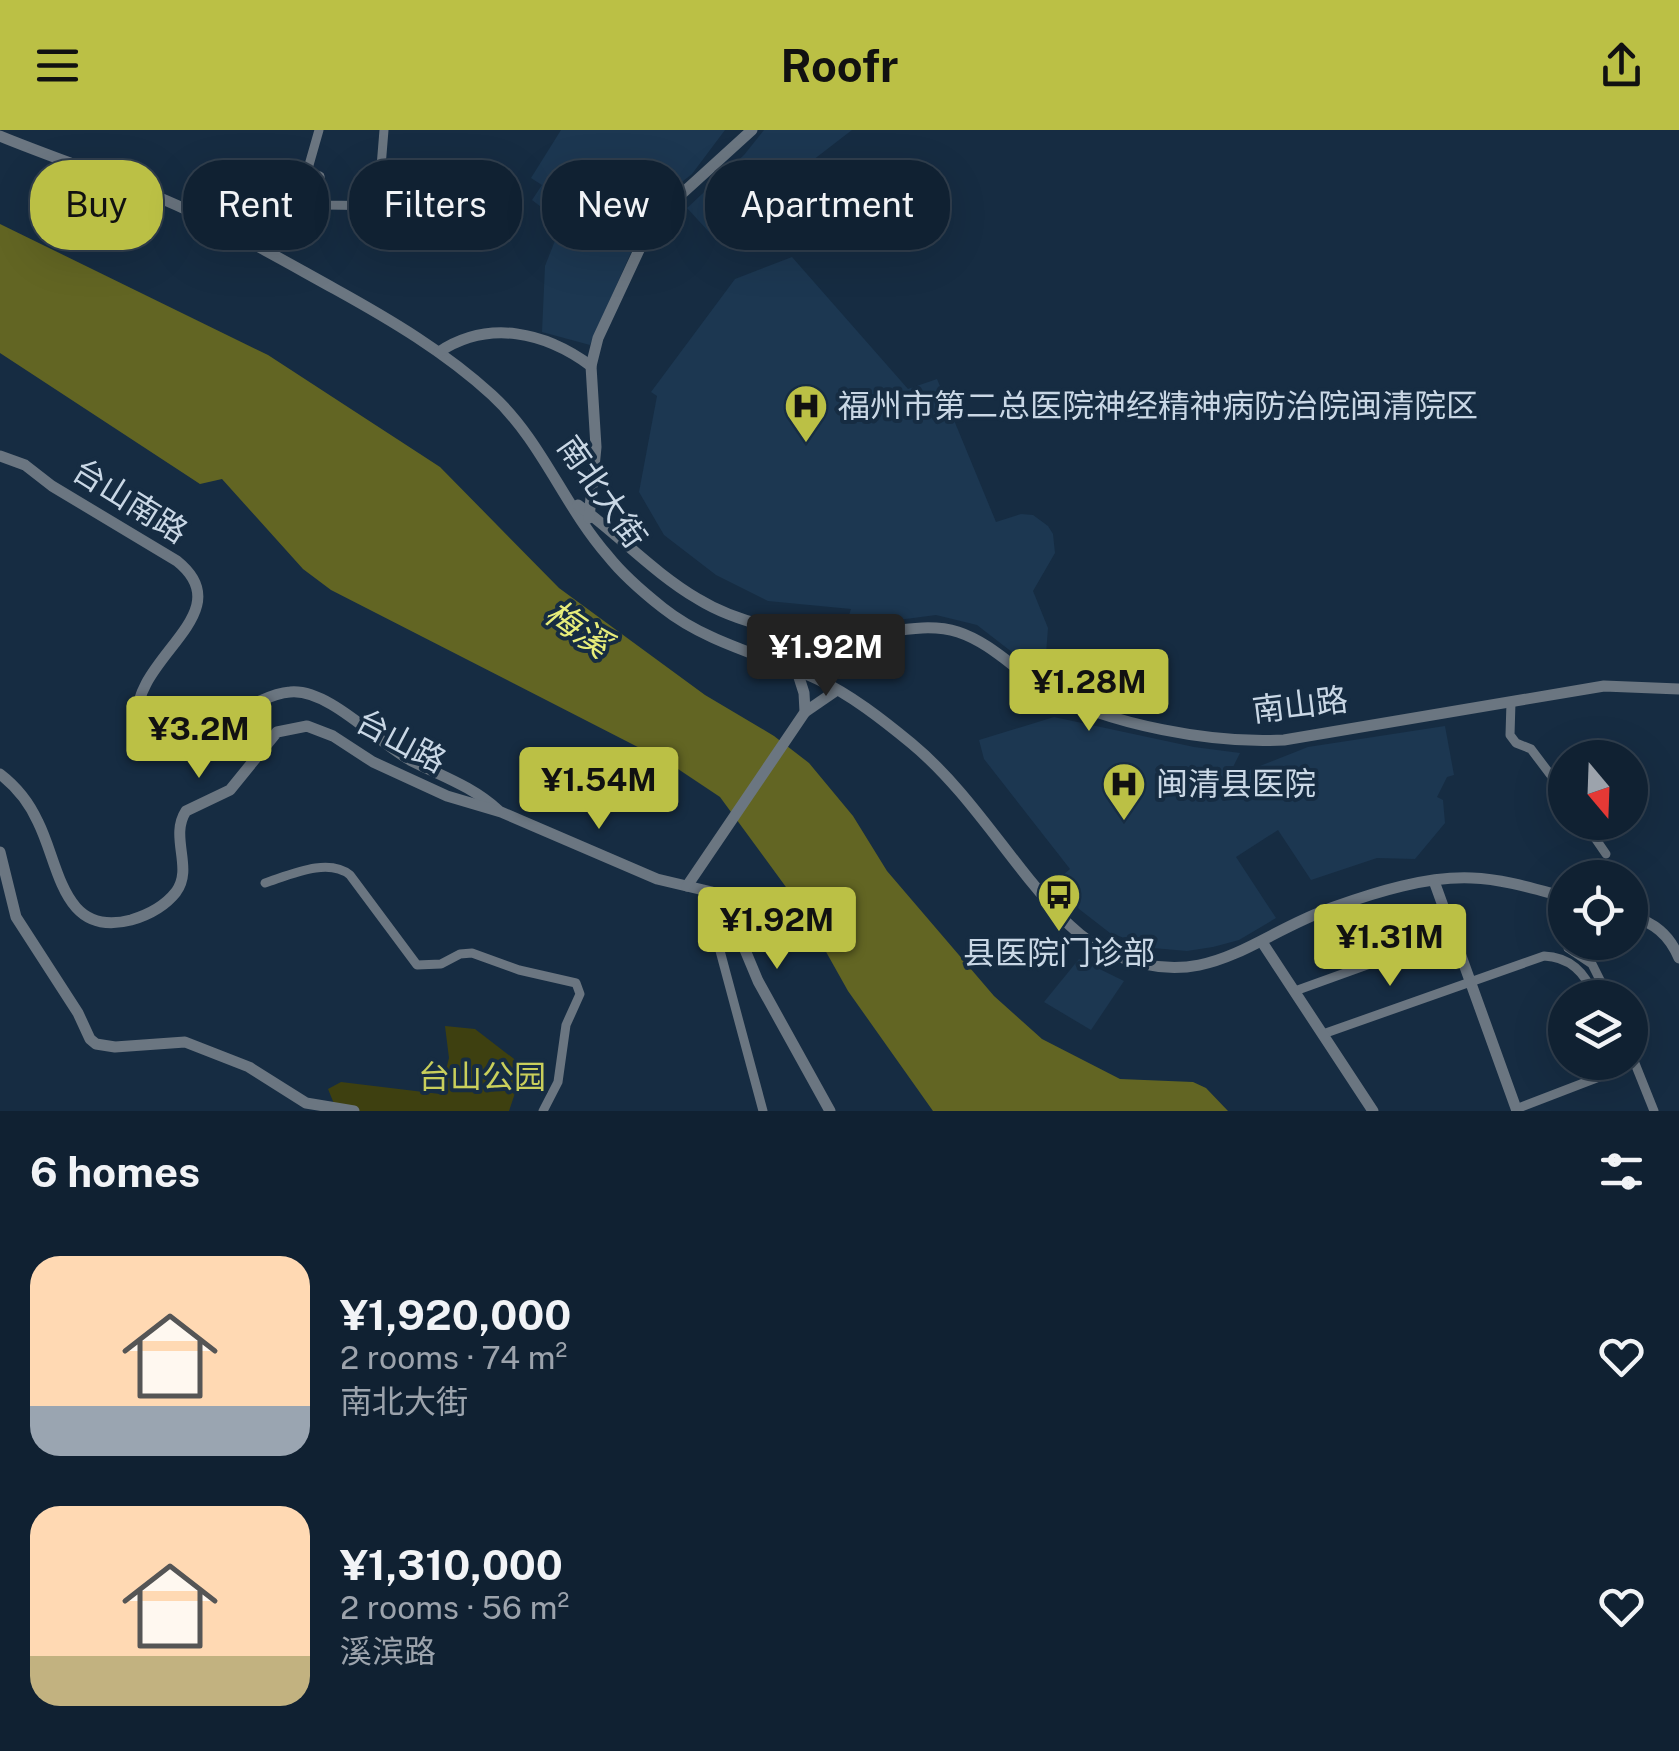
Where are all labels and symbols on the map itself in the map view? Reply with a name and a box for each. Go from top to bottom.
hospital icon: 福州市第二总医院神经精神病防治院闽清院区 [783,383,829,444]
place label: 福州市第二总医院神经精神病防治院闽清院区 [838,387,1478,424]
street label: 南北大街 [551,429,654,555]
street label: 台山南路 [66,451,194,550]
water label: 梅溪 [538,592,622,668]
pin: ¥1.92M [745,614,907,699]
pin: ¥1.28M [1008,649,1170,734]
street label: 南山路 [1250,680,1350,729]
pin: ¥3.2M [129,696,269,781]
street label: 台山路 [350,702,452,779]
north arrow [1548,740,1648,840]
pin: ¥1.54M [518,747,680,832]
hospital icon: 闽清县医院 [1101,761,1147,822]
place label: 闽清县医院 [1156,765,1316,802]
bus stop icon: 县医院门诊部 [1036,872,1082,933]
pin: ¥1.92M [696,887,858,972]
pin: ¥1.31M [1309,904,1471,989]
place label: 县医院门诊部 [963,934,1155,971]
park label: 台山公园 [418,1058,546,1095]

